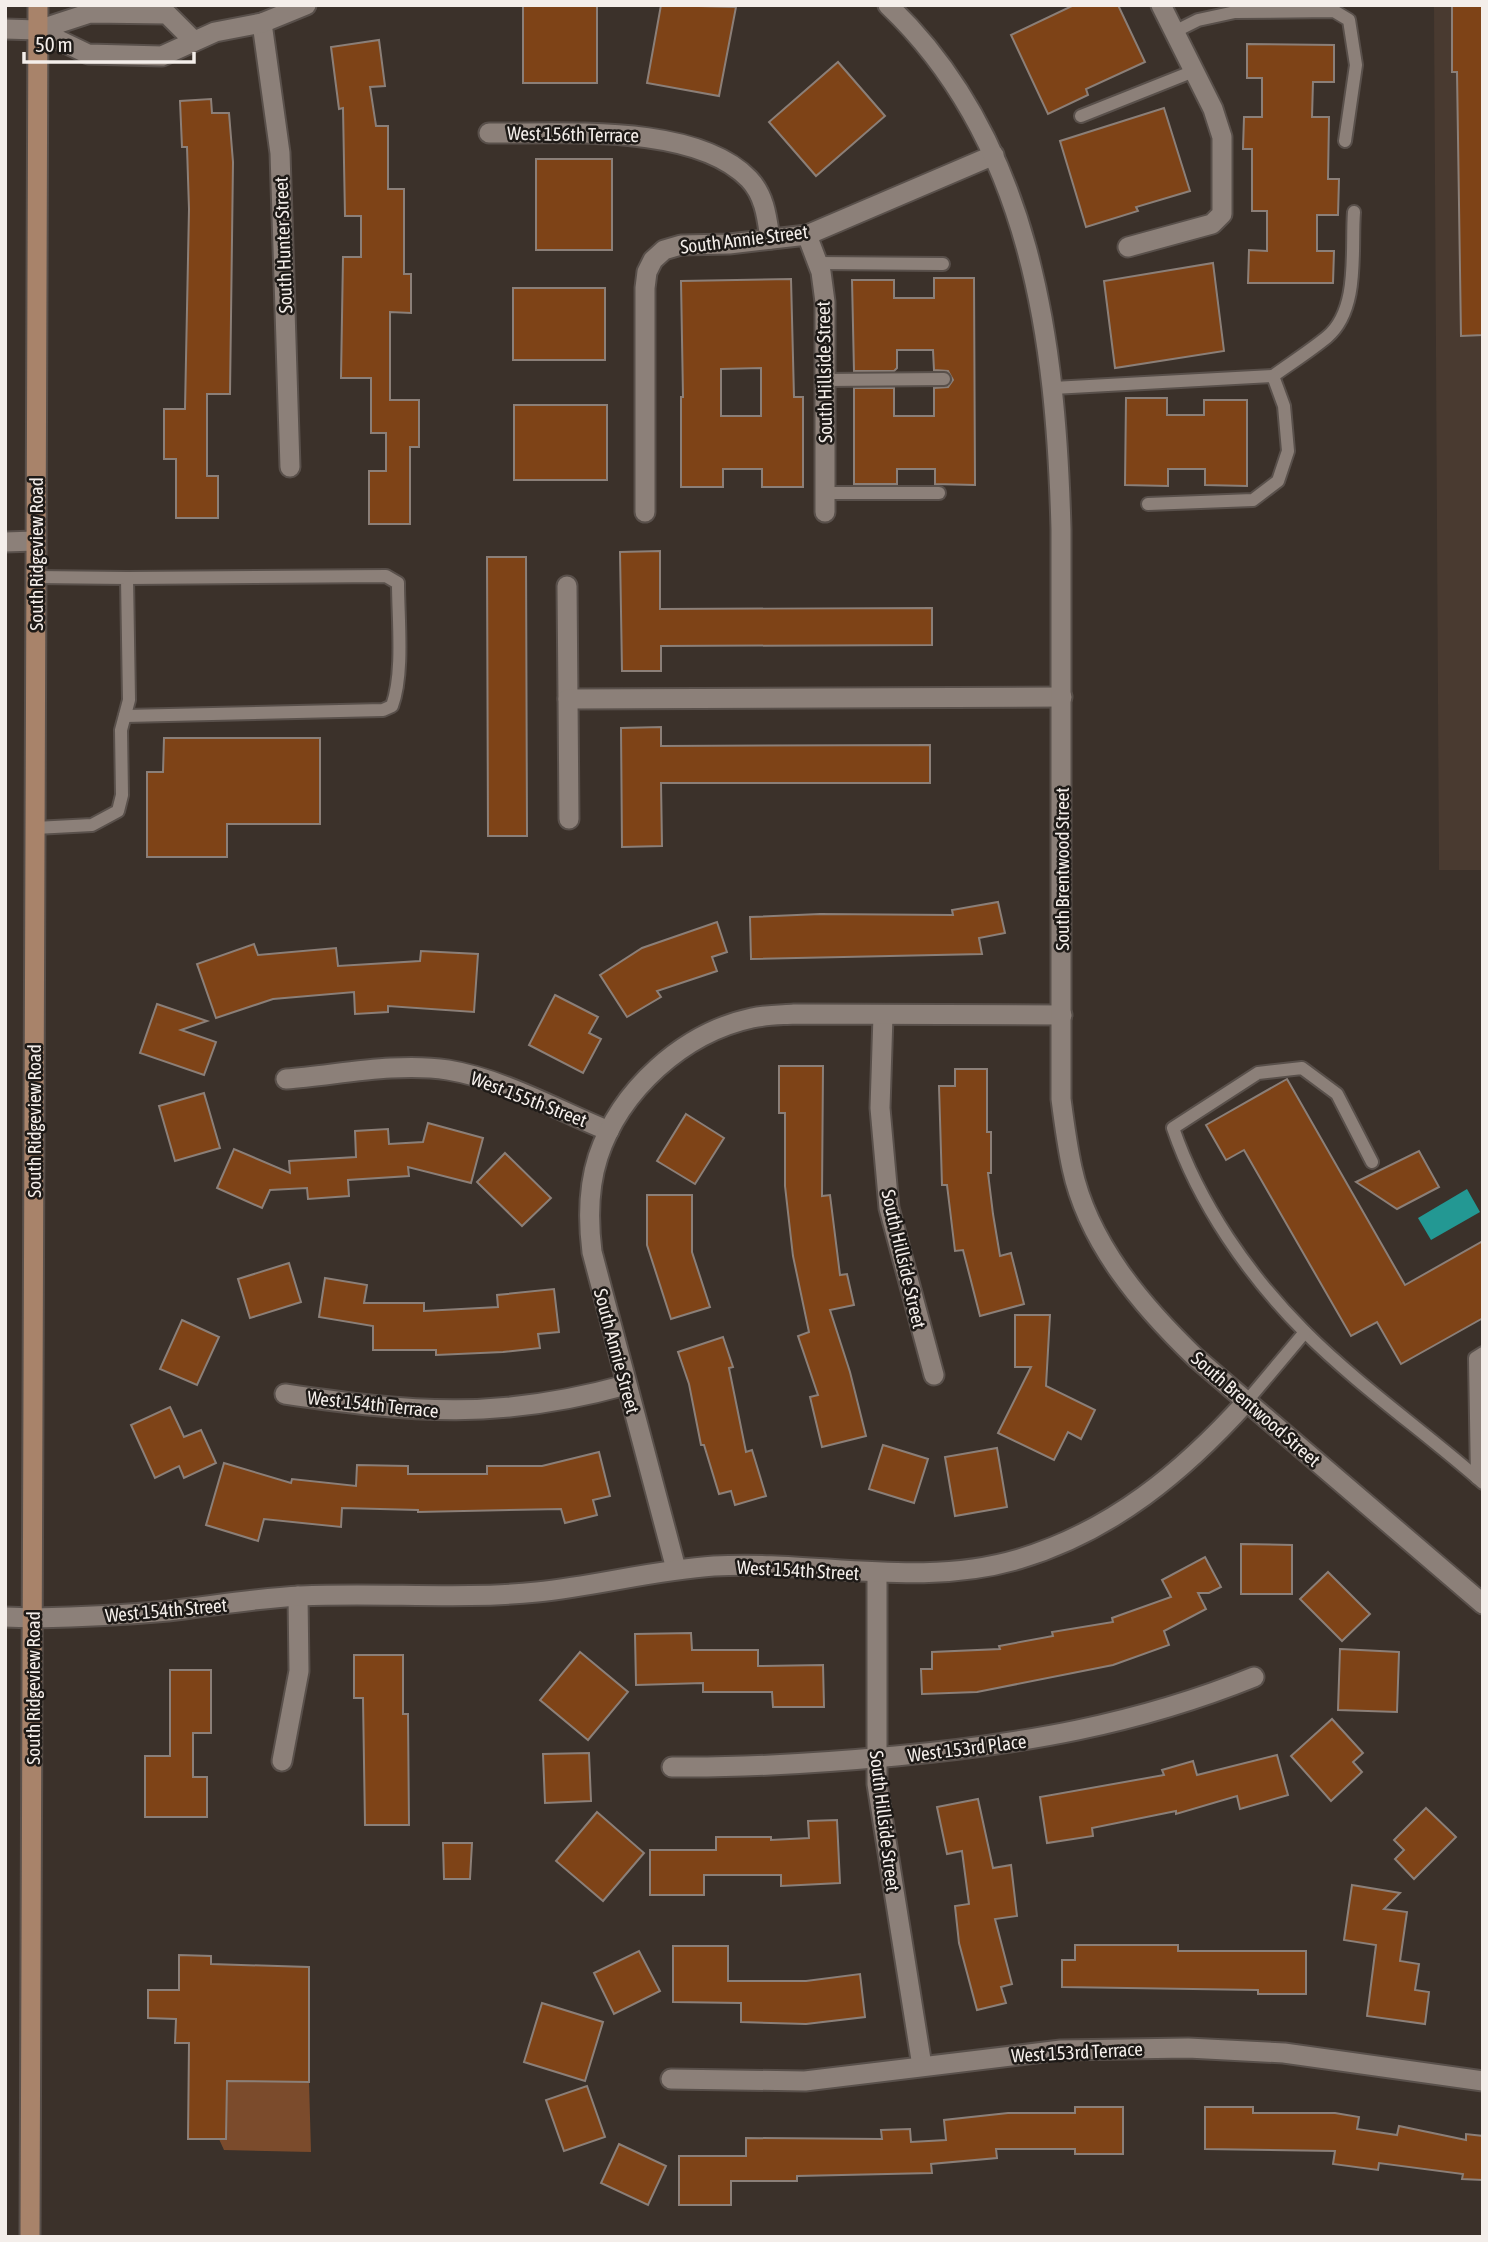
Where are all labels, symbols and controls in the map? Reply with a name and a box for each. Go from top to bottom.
scale bar [24,21,194,65]
text: 50 m [35,32,73,56]
street label: West 156th Terrace [507,122,639,146]
street label: South Hunter Street [270,176,296,314]
street label: South Annie Street [679,220,809,258]
street label: South Hillside Street [812,301,836,443]
street label: South Ridgeview Road [25,477,47,631]
street label: South Brentwood Street [1051,787,1073,951]
street label: South Ridgeview Road [23,1044,45,1198]
street label: West 155th Street [468,1067,590,1131]
street label: South Hillside Street [877,1187,931,1331]
street label: South Annie Street [590,1286,644,1416]
street label: South Brentwood Street [1187,1347,1325,1471]
street label: West 154th Terrace [306,1386,440,1422]
street label: West 154th Street [736,1556,860,1584]
street label: West 154th Street [104,1594,228,1626]
street label: South Ridgeview Road [22,1611,44,1765]
street label: West 153rd Place [906,1730,1028,1766]
street label: South Hillside Street [865,1749,905,1893]
street label: West 153rd Terrace [1011,2038,1143,2066]

